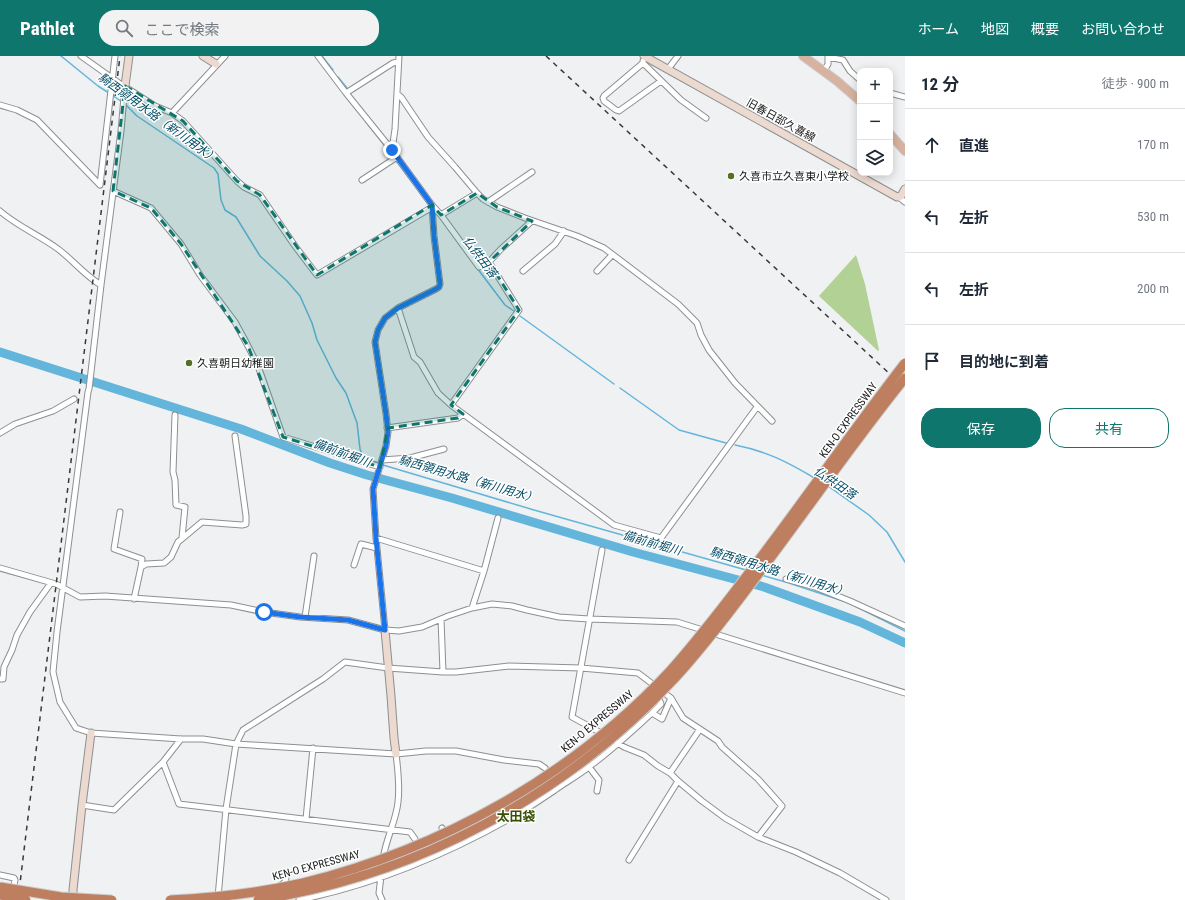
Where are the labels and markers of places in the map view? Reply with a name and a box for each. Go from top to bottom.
place label: 久喜市立久喜東小学校 [739,170,849,183]
marker: 久喜市立久喜東小学校 [726,171,736,181]
place label: 久喜朝日幼稚園 [197,357,274,370]
marker: 久喜朝日幼稚園 [184,358,194,368]

